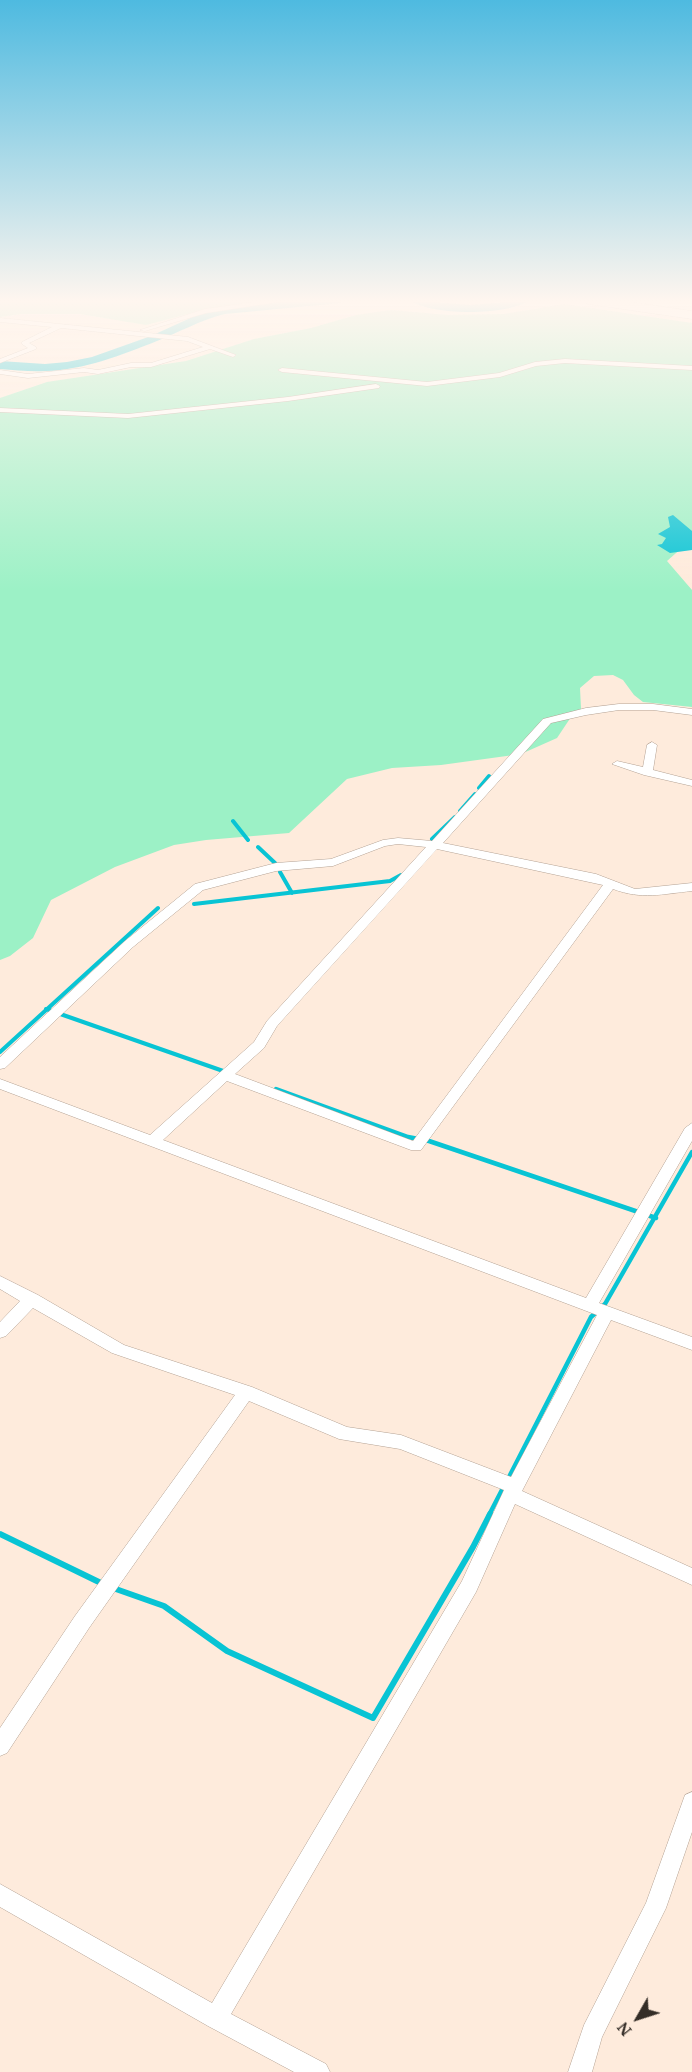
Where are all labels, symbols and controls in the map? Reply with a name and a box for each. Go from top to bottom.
north arrow [608,1988,668,2048]
text: N [612,2018,636,2041]

